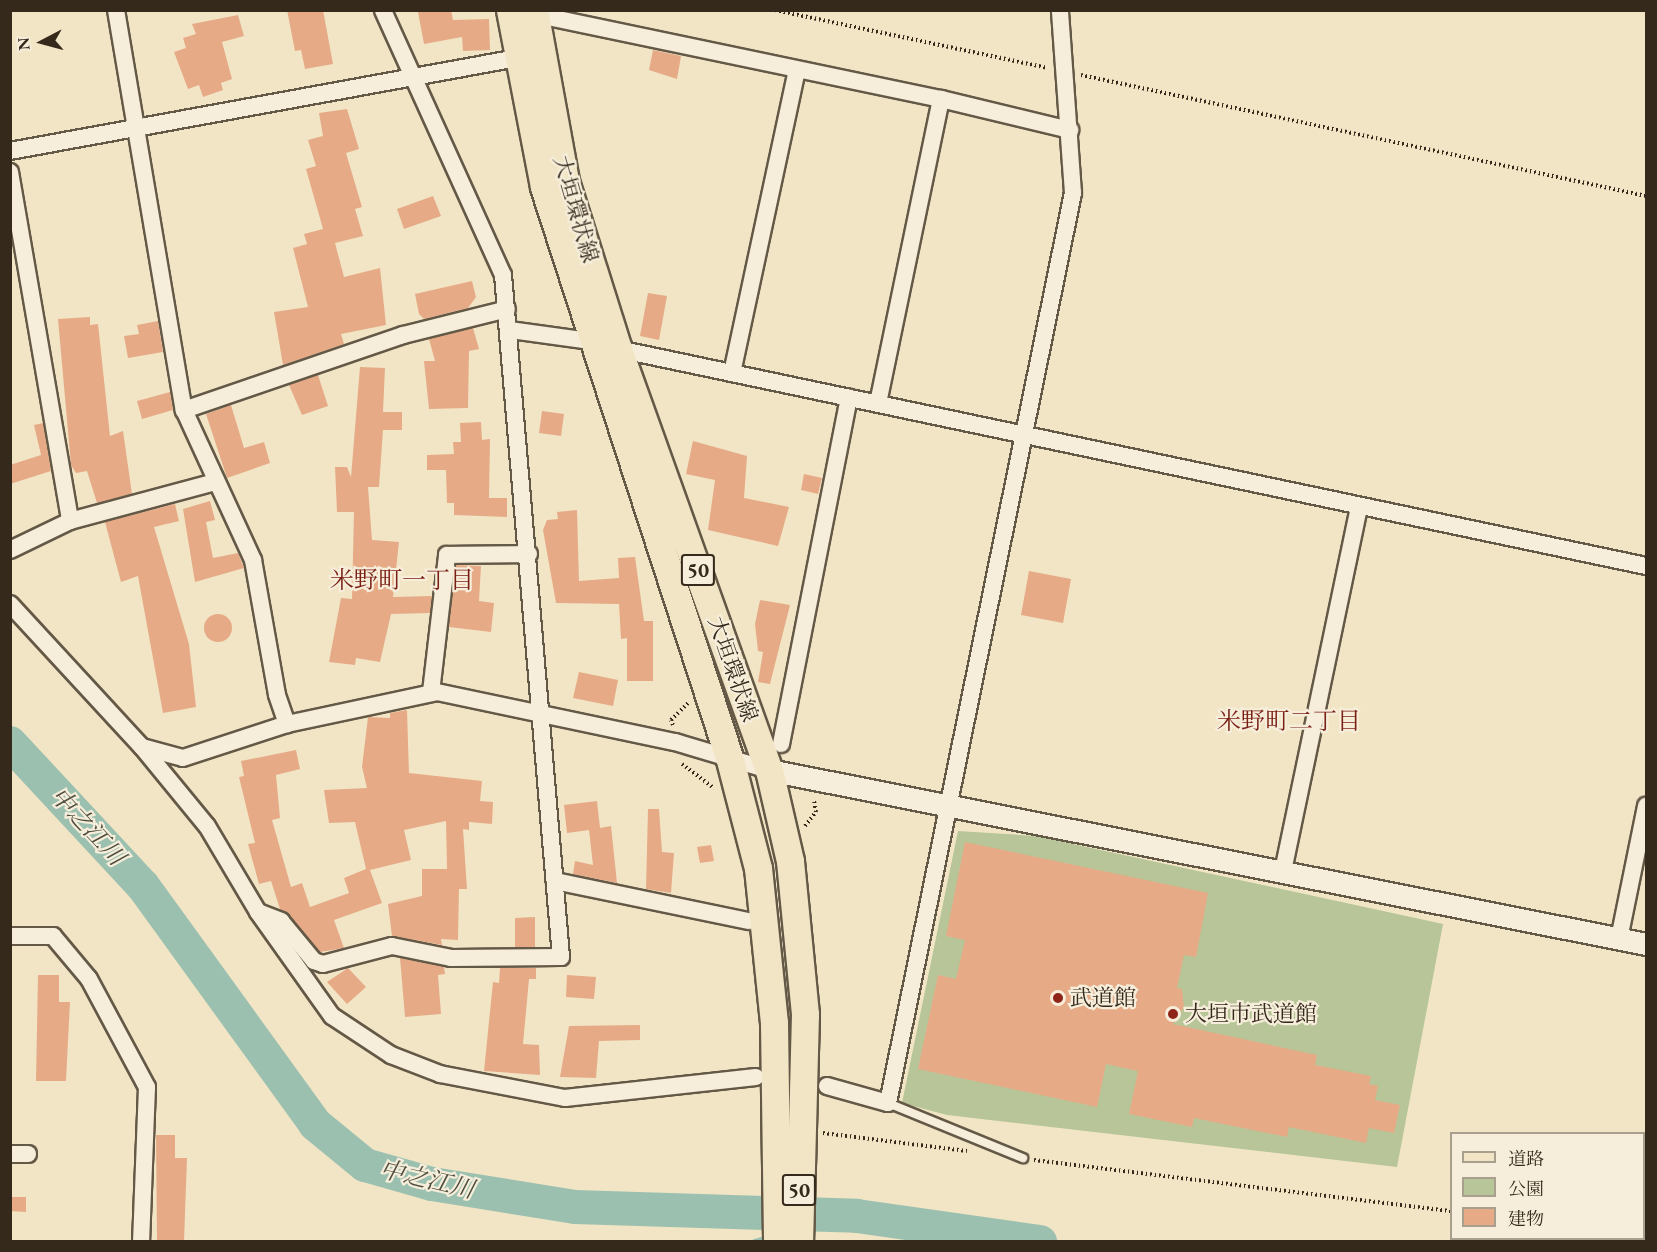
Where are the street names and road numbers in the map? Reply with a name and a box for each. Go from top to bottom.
street label: 大垣環状線 [548,152,604,266]
road number: 50 [680,552,716,588]
street label: 大垣環状線 [703,613,763,725]
road number: 50 [781,1172,817,1208]

